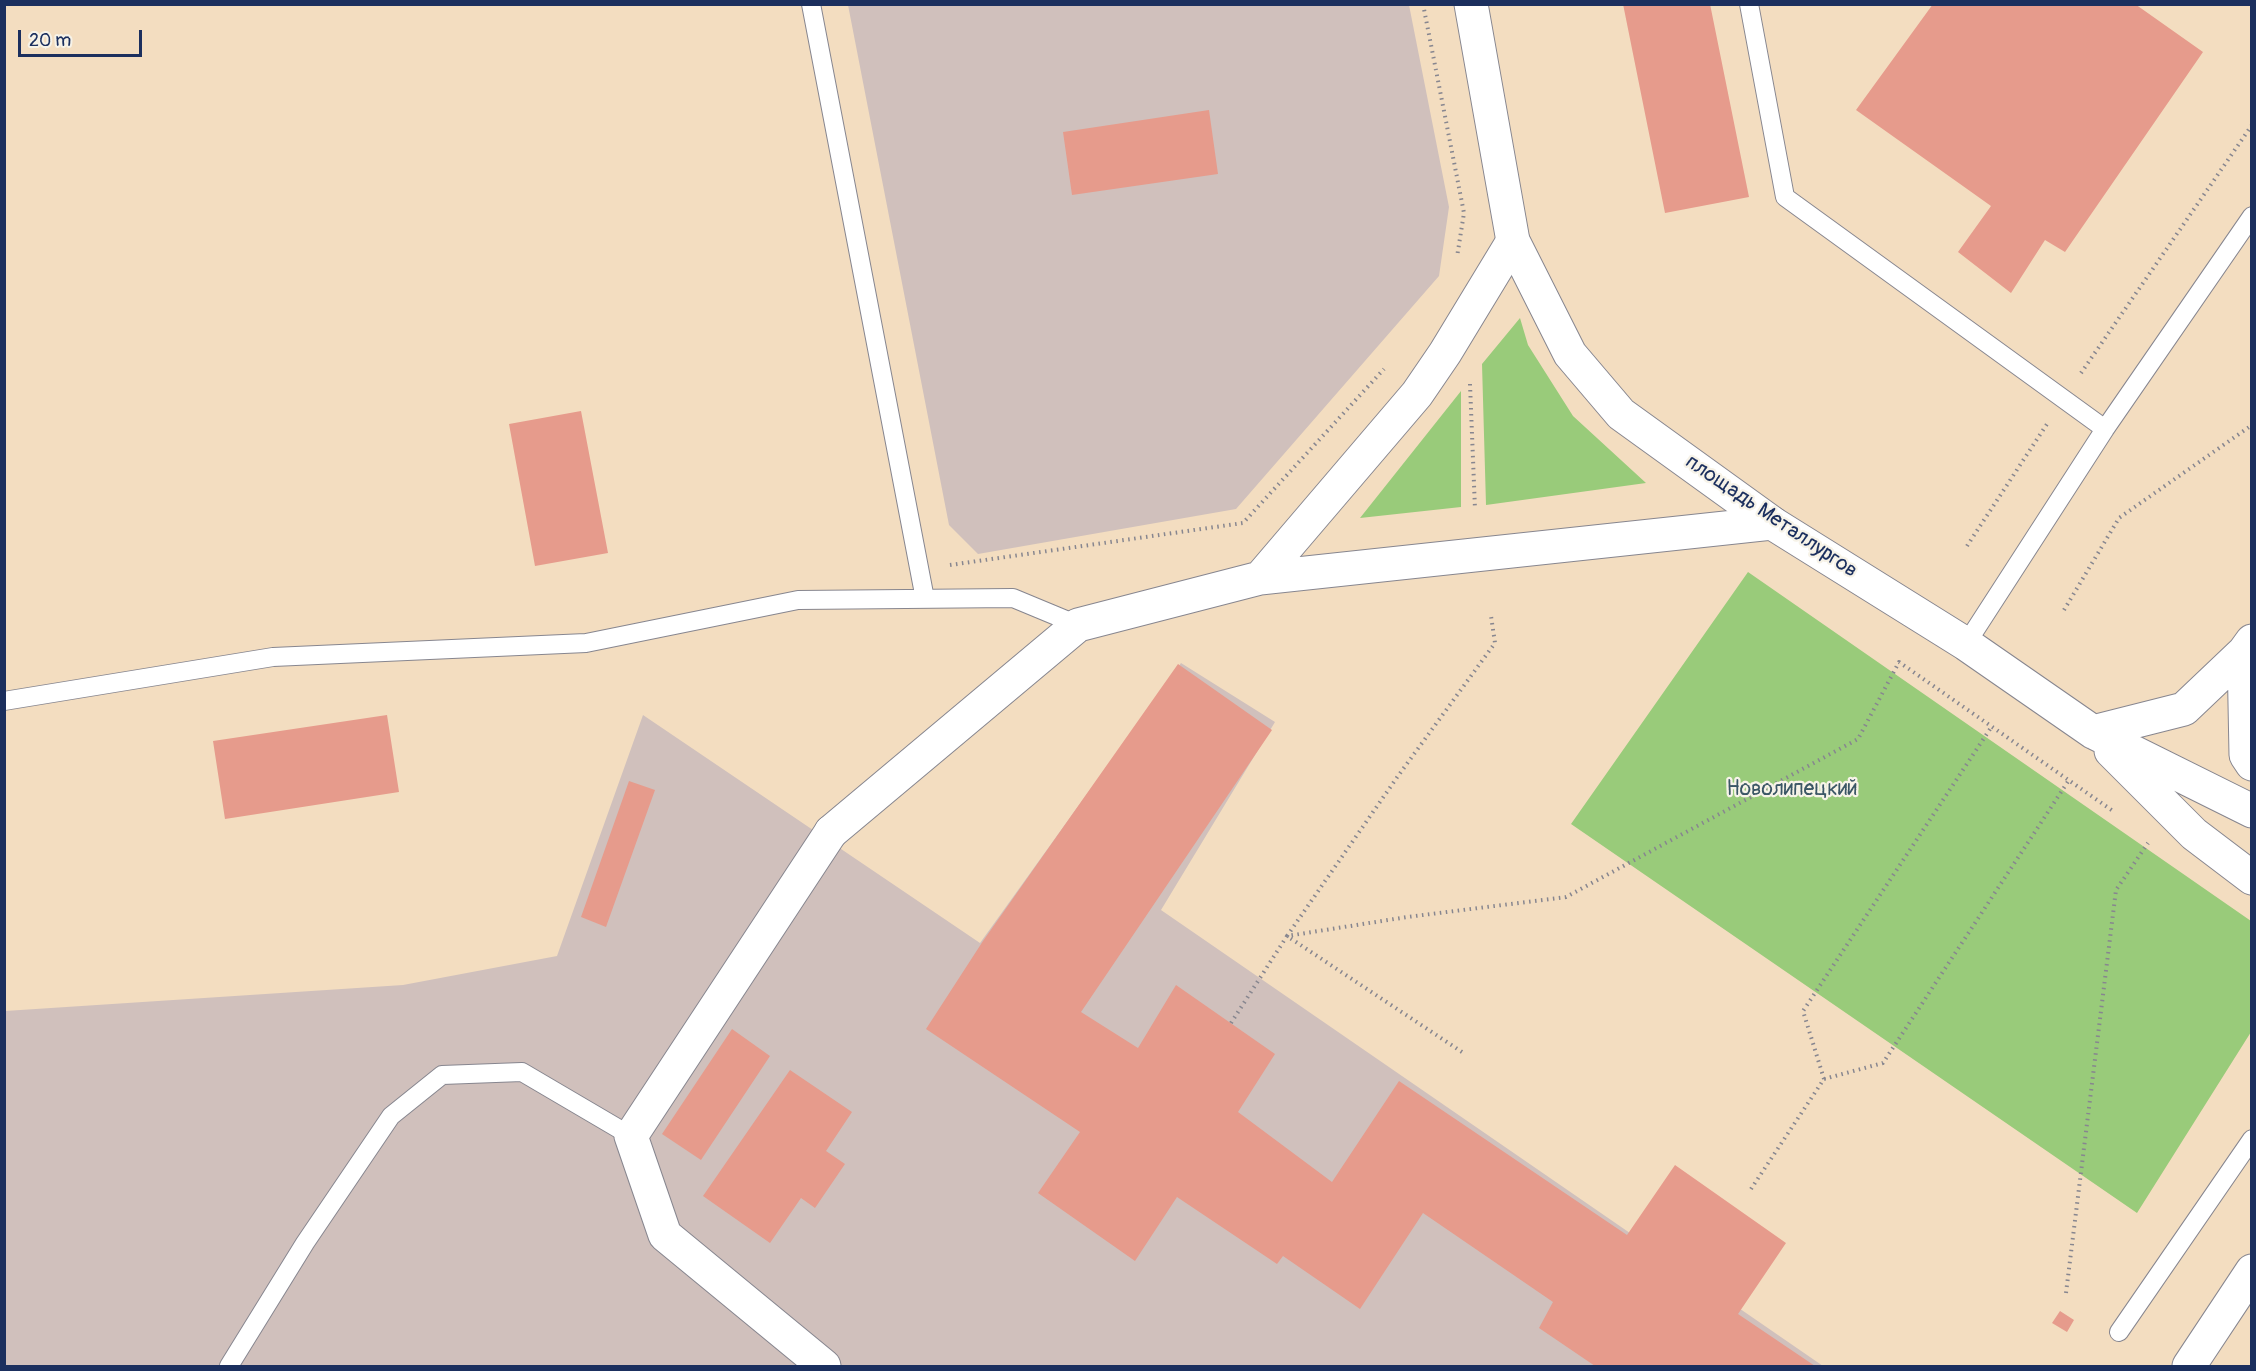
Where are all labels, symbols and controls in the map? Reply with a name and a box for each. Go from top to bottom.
scale bar [21,18,146,56]
text: 20 m [29,29,71,52]
street label: площадь Металлургов [1680,450,1862,584]
park label: Новолипецкий [1726,777,1858,803]

